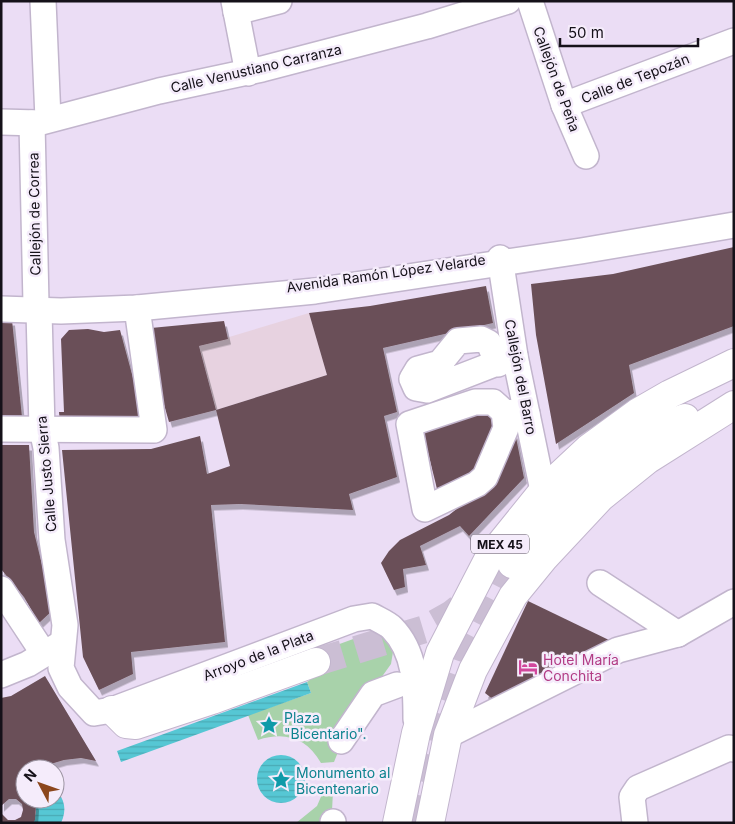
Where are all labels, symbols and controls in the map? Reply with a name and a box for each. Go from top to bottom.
scale bar [560,15,698,47]
text: 50 m [568,23,604,42]
street label: Callejón de Peña [530,24,584,134]
street label: Calle Venustiano Carranza [169,40,343,96]
street label: Calle de Tepozán [579,50,691,106]
street label: Callejón de Correa [24,152,44,276]
street label: Avenida Ramón López Velarde [285,251,487,295]
street label: Callejón del Barro [501,318,541,436]
street label: Calle Justo Sierra [32,415,60,533]
road number: MEX 45 [471,534,529,554]
street label: Arroyo de la Plata [200,626,316,684]
place label: Hotel María Conchita [543,651,619,684]
hotel icon: Hotel María Conchita [517,656,539,678]
place label: Plaza "Bicentario". [284,709,367,742]
place icon: Plaza "Bicentario". [258,714,280,736]
north arrow [15,759,65,809]
place label: Monumento al Bicentenario [296,764,390,797]
text: N [20,766,40,785]
place icon: Monumento al Bicentenario [270,769,292,791]

